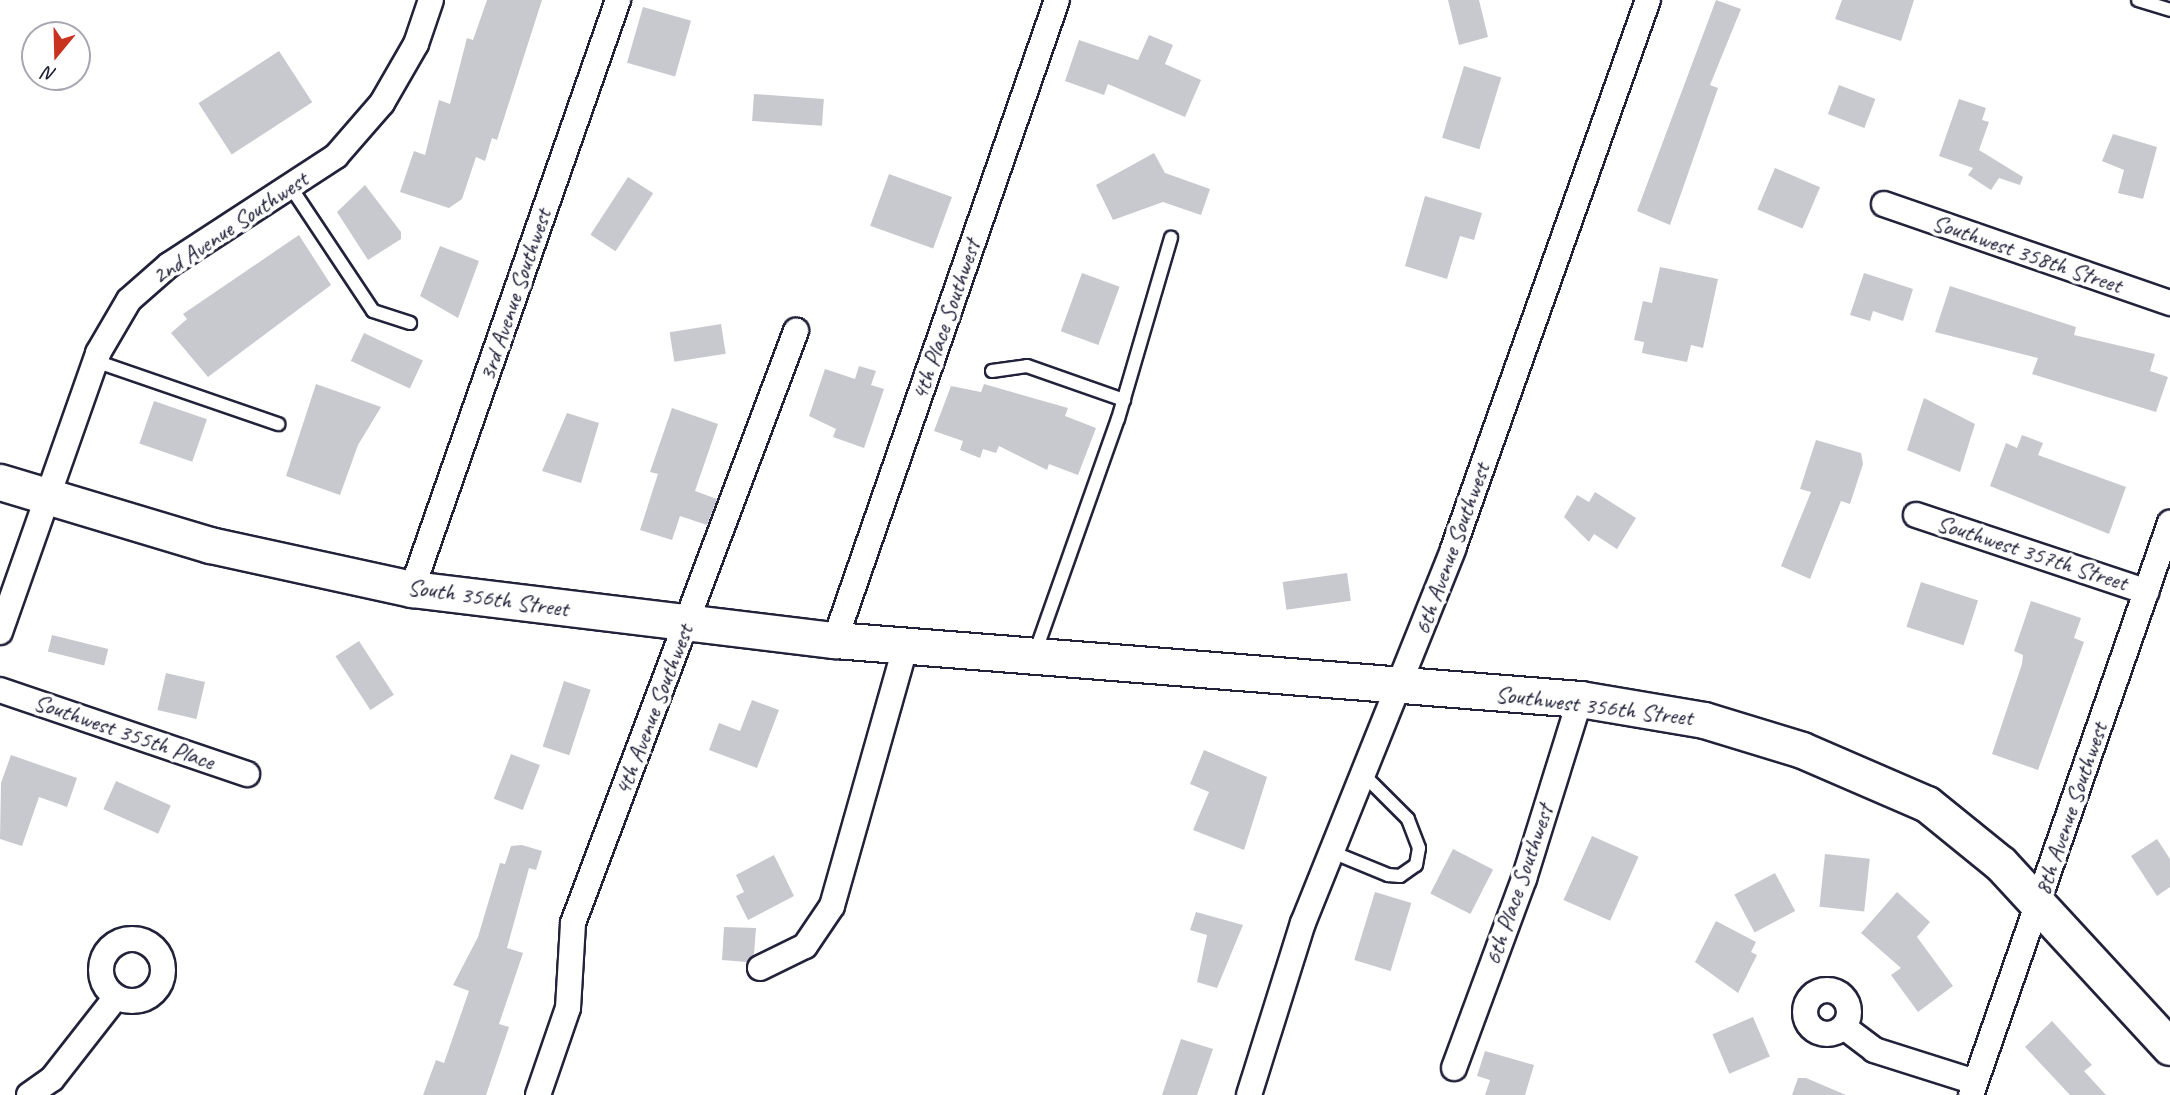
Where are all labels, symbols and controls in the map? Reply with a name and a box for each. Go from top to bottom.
north arrow [21,21,91,91]
text: N [40,61,59,87]
street label: 2nd Avenue Southwest [147,165,313,291]
street label: 3rd Avenue Southwest [472,205,558,385]
street label: Southwest 358th Street [1928,208,2126,300]
street label: 4th Place Southwest [905,236,987,404]
street label: 6th Avenue Southwest [1408,459,1496,639]
street label: Southwest 357th Street [1933,509,2131,597]
street label: South 356th Street [405,572,571,624]
street label: 4th Avenue Southwest [608,621,700,799]
street label: Southwest 356th Street [1493,680,1695,732]
street label: Southwest 355th Place [30,688,218,776]
street label: 8th Avenue Southwest [2028,719,2114,899]
street label: 6th Place Southwest [1478,801,1560,969]

